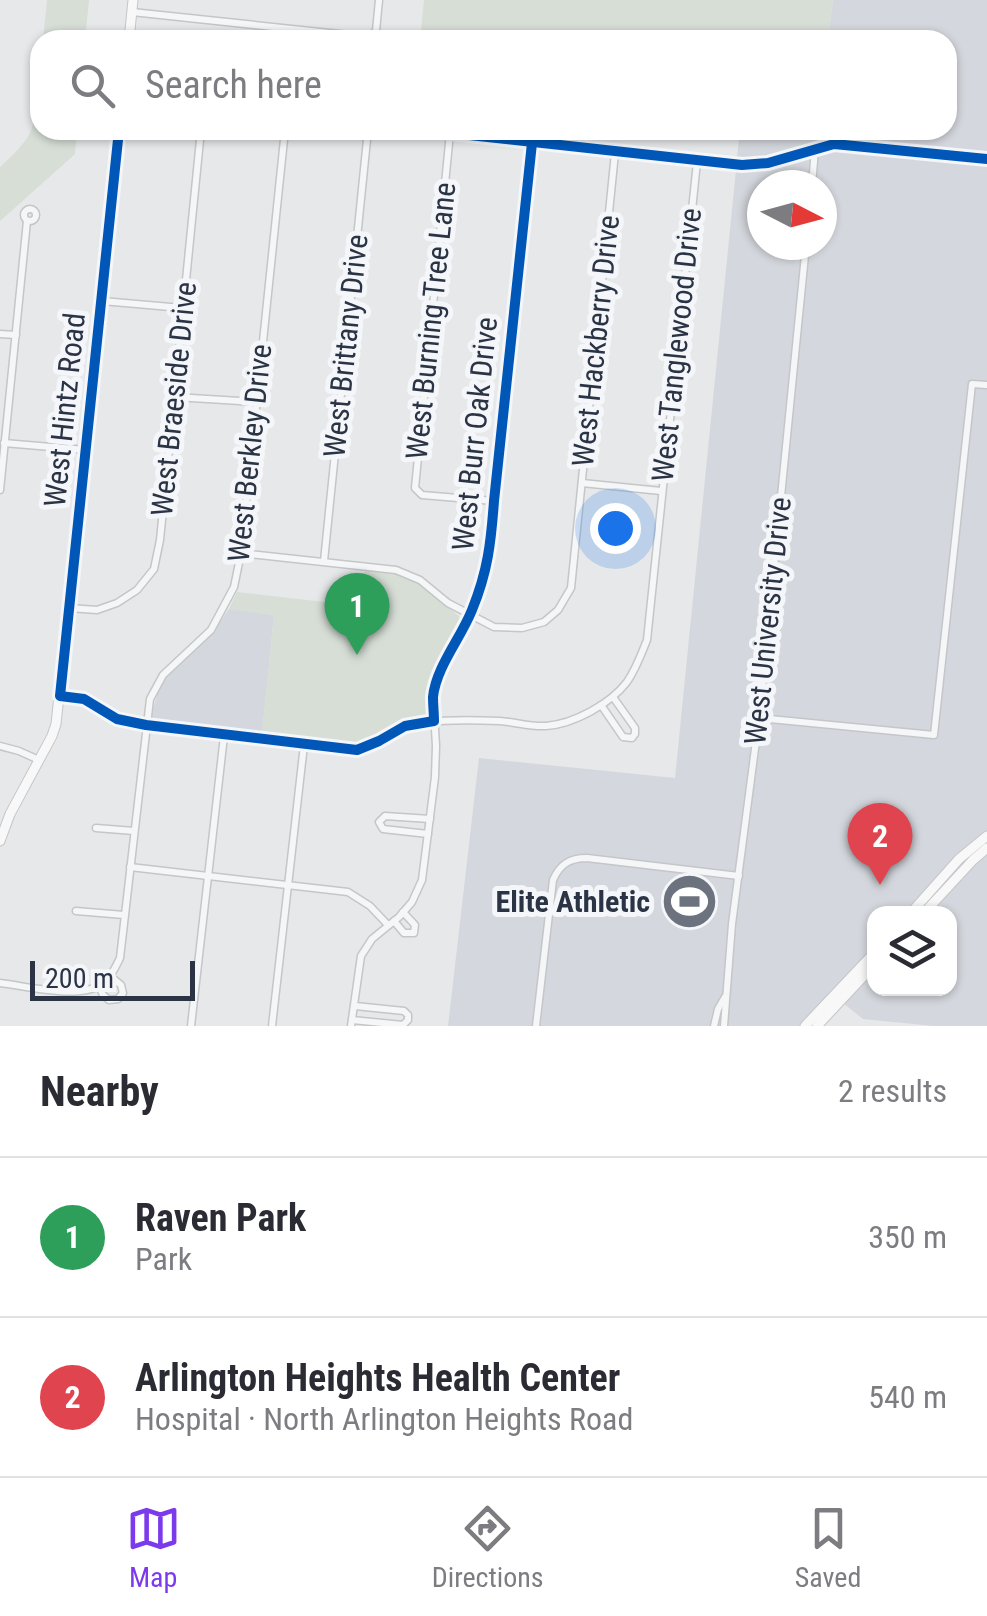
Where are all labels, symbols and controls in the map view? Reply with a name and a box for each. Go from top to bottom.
search box [30,30,957,140]
icon: search [65,58,120,113]
text: Search here [145,63,322,107]
north arrow [747,170,837,260]
street label: West Burning Tree Lane [399,181,462,461]
street label: West Tanglewood Drive [645,206,708,484]
street label: West Hackberry Drive [565,213,626,469]
street label: West Brittany Drive [316,233,375,459]
street label: West Braeside Drive [144,280,203,518]
street label: West Hintz Road [37,311,92,509]
street label: West Burr Oak Drive [445,315,504,552]
street label: West Berkley Drive [221,342,278,564]
street label: West University Drive [737,495,798,746]
your location [590,503,641,554]
pin: 1 [324,572,390,655]
pin: 2 [848,802,912,885]
sports icon: Elite Athletic [659,872,719,932]
place label: Elite Athletic [496,884,650,919]
map controls [867,906,957,996]
button: layers [867,906,957,996]
scale bar [30,956,195,1000]
text: 200 m [45,962,114,995]
text: Nearby [40,1067,159,1116]
text: 2 results [838,1072,947,1110]
text: Raven Park [135,1196,306,1240]
text: 1 [64,1218,81,1256]
text: 350 m [868,1218,947,1256]
text: Park [135,1240,192,1278]
text: Arlington Heights Health Center [135,1356,620,1400]
text: 2 [64,1378,81,1416]
text: 540 m [868,1378,947,1416]
text: Hospital · North Arlington Heights Road [135,1400,633,1438]
tab: Map [126,1501,181,1594]
tab: Directions [432,1501,544,1594]
tab: Saved [795,1501,861,1594]

